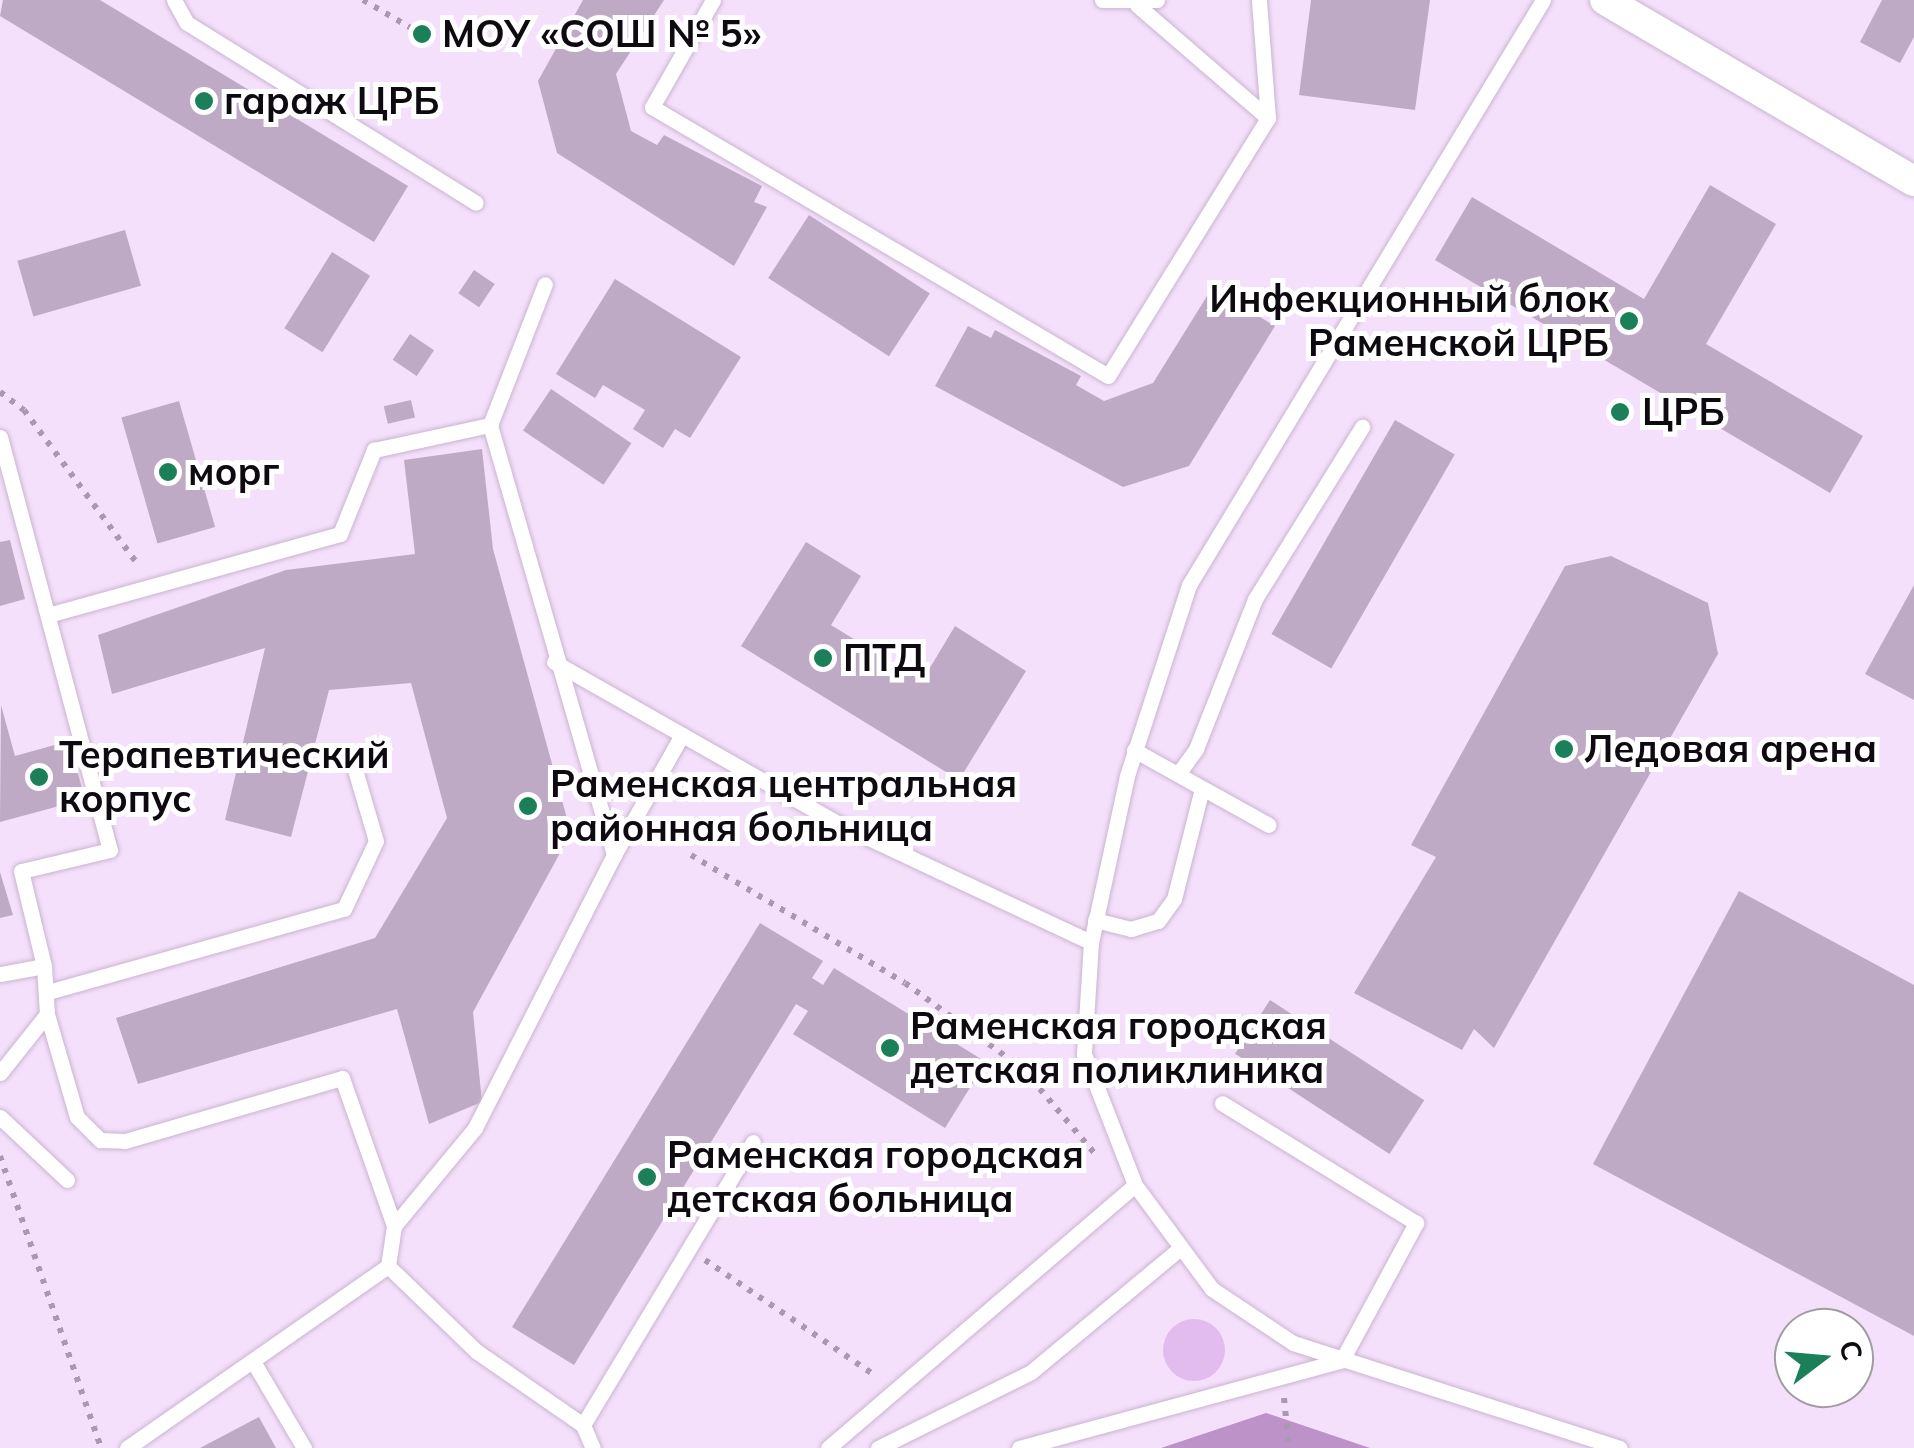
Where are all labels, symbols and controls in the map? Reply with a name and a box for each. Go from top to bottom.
place label: МОУ «СОШ № 5» [442,11,761,57]
marker: МОУ «СОШ № 5» [411,23,433,45]
place label: гараж ЦРБ [224,78,439,124]
marker: гараж ЦРБ [193,90,215,112]
place label: Инфекционный блок Раменской ЦРБ [1209,276,1609,366]
marker: Инфекционный блок Раменской ЦРБ [1618,310,1640,332]
place label: ЦРБ [1642,389,1725,435]
marker: ЦРБ [1607,399,1633,425]
place label: морг [188,449,279,495]
marker: морг [157,461,179,483]
place label: ПТД [843,635,926,681]
marker: ПТД [812,647,834,669]
place label: Ледовая арена [1584,726,1877,772]
place label: Терапевтический корпус [59,732,390,822]
marker: Ледовая арена [1553,738,1575,760]
place label: Раменская центральная районная больница [550,761,1017,851]
marker: Терапевтический корпус [28,766,50,788]
marker: Раменская центральная районная больница [515,793,541,819]
place label: Раменская городская детская поликлиника [910,1003,1327,1092]
marker: Раменская городская детская поликлиника [879,1037,901,1059]
place label: Раменская городская детская больница [667,1132,1084,1222]
marker: Раменская городская детская больница [636,1166,658,1188]
north arrow [1774,1308,1874,1408]
text: С [1832,1336,1871,1364]

